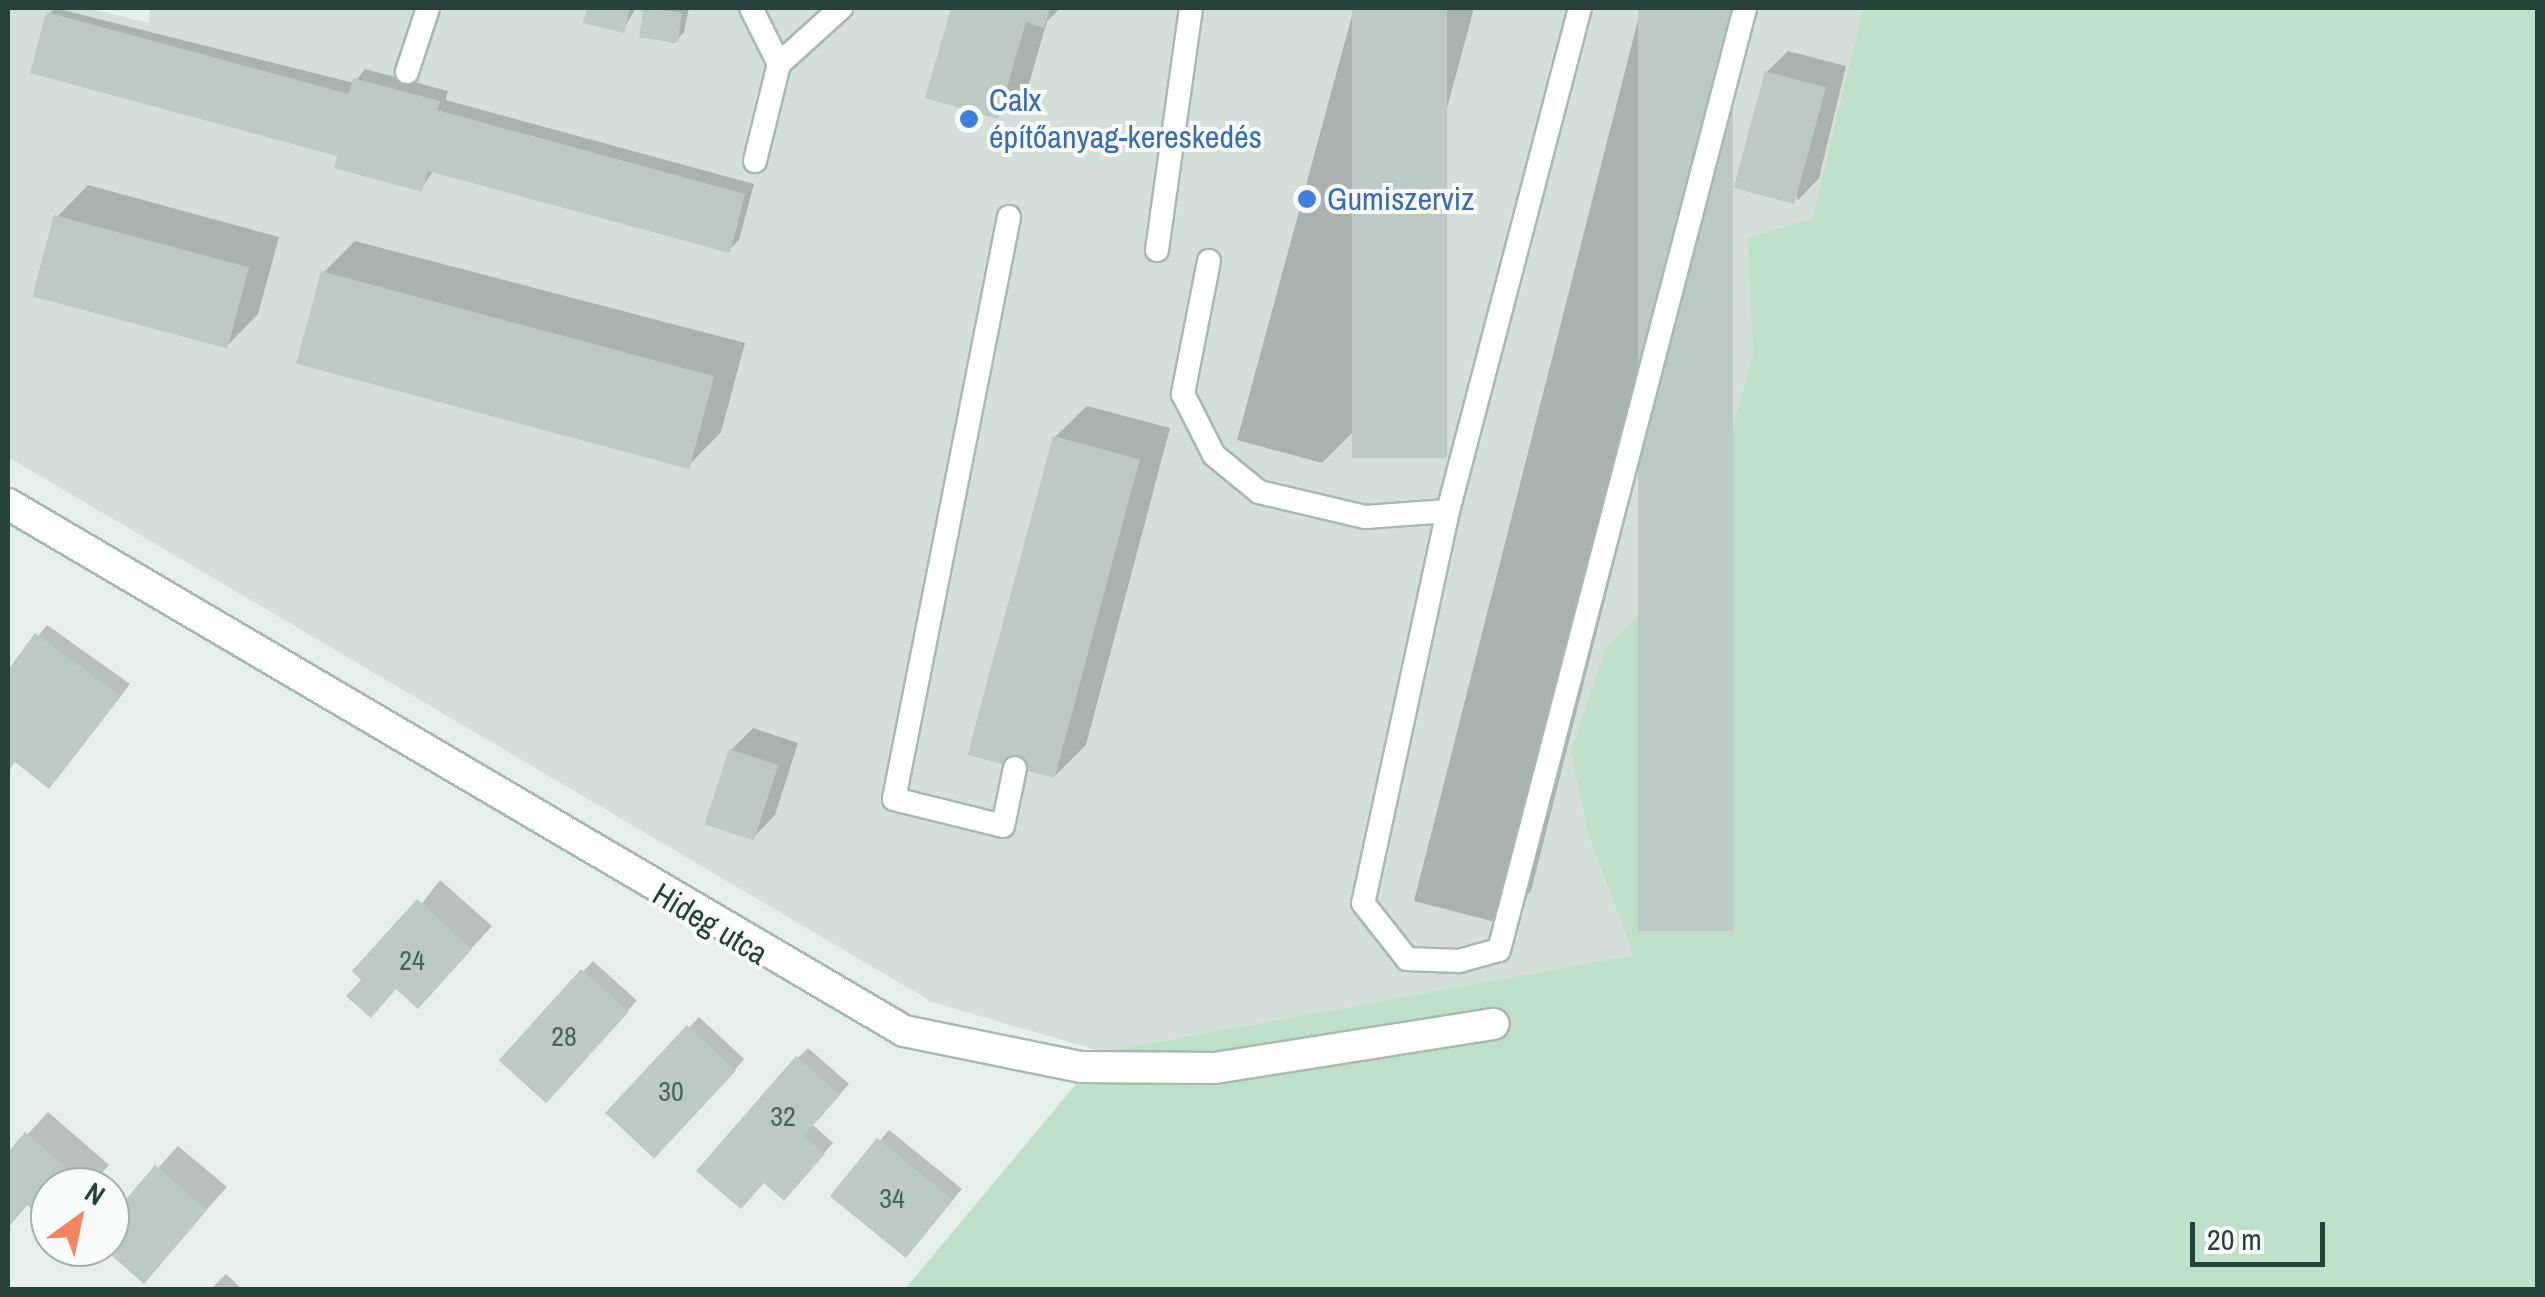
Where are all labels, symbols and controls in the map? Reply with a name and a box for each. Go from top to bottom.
place label: Calx építőanyag-kereskedés [989,82,1262,157]
marker: Calx építőanyag-kereskedés [958,108,980,130]
place label: Gumiszerviz [1327,180,1474,218]
marker: Gumiszerviz [1296,188,1318,210]
street label: Hideg utca [646,875,774,973]
house number: 24 [399,943,425,977]
house number: 28 [551,1019,577,1053]
house number: 30 [658,1074,684,1108]
house number: 32 [770,1099,796,1133]
north arrow [30,1167,130,1267]
text: N [78,1173,113,1214]
house number: 34 [879,1181,905,1215]
scale bar [2195,1202,2330,1264]
text: 20 m [2207,1219,2262,1259]

